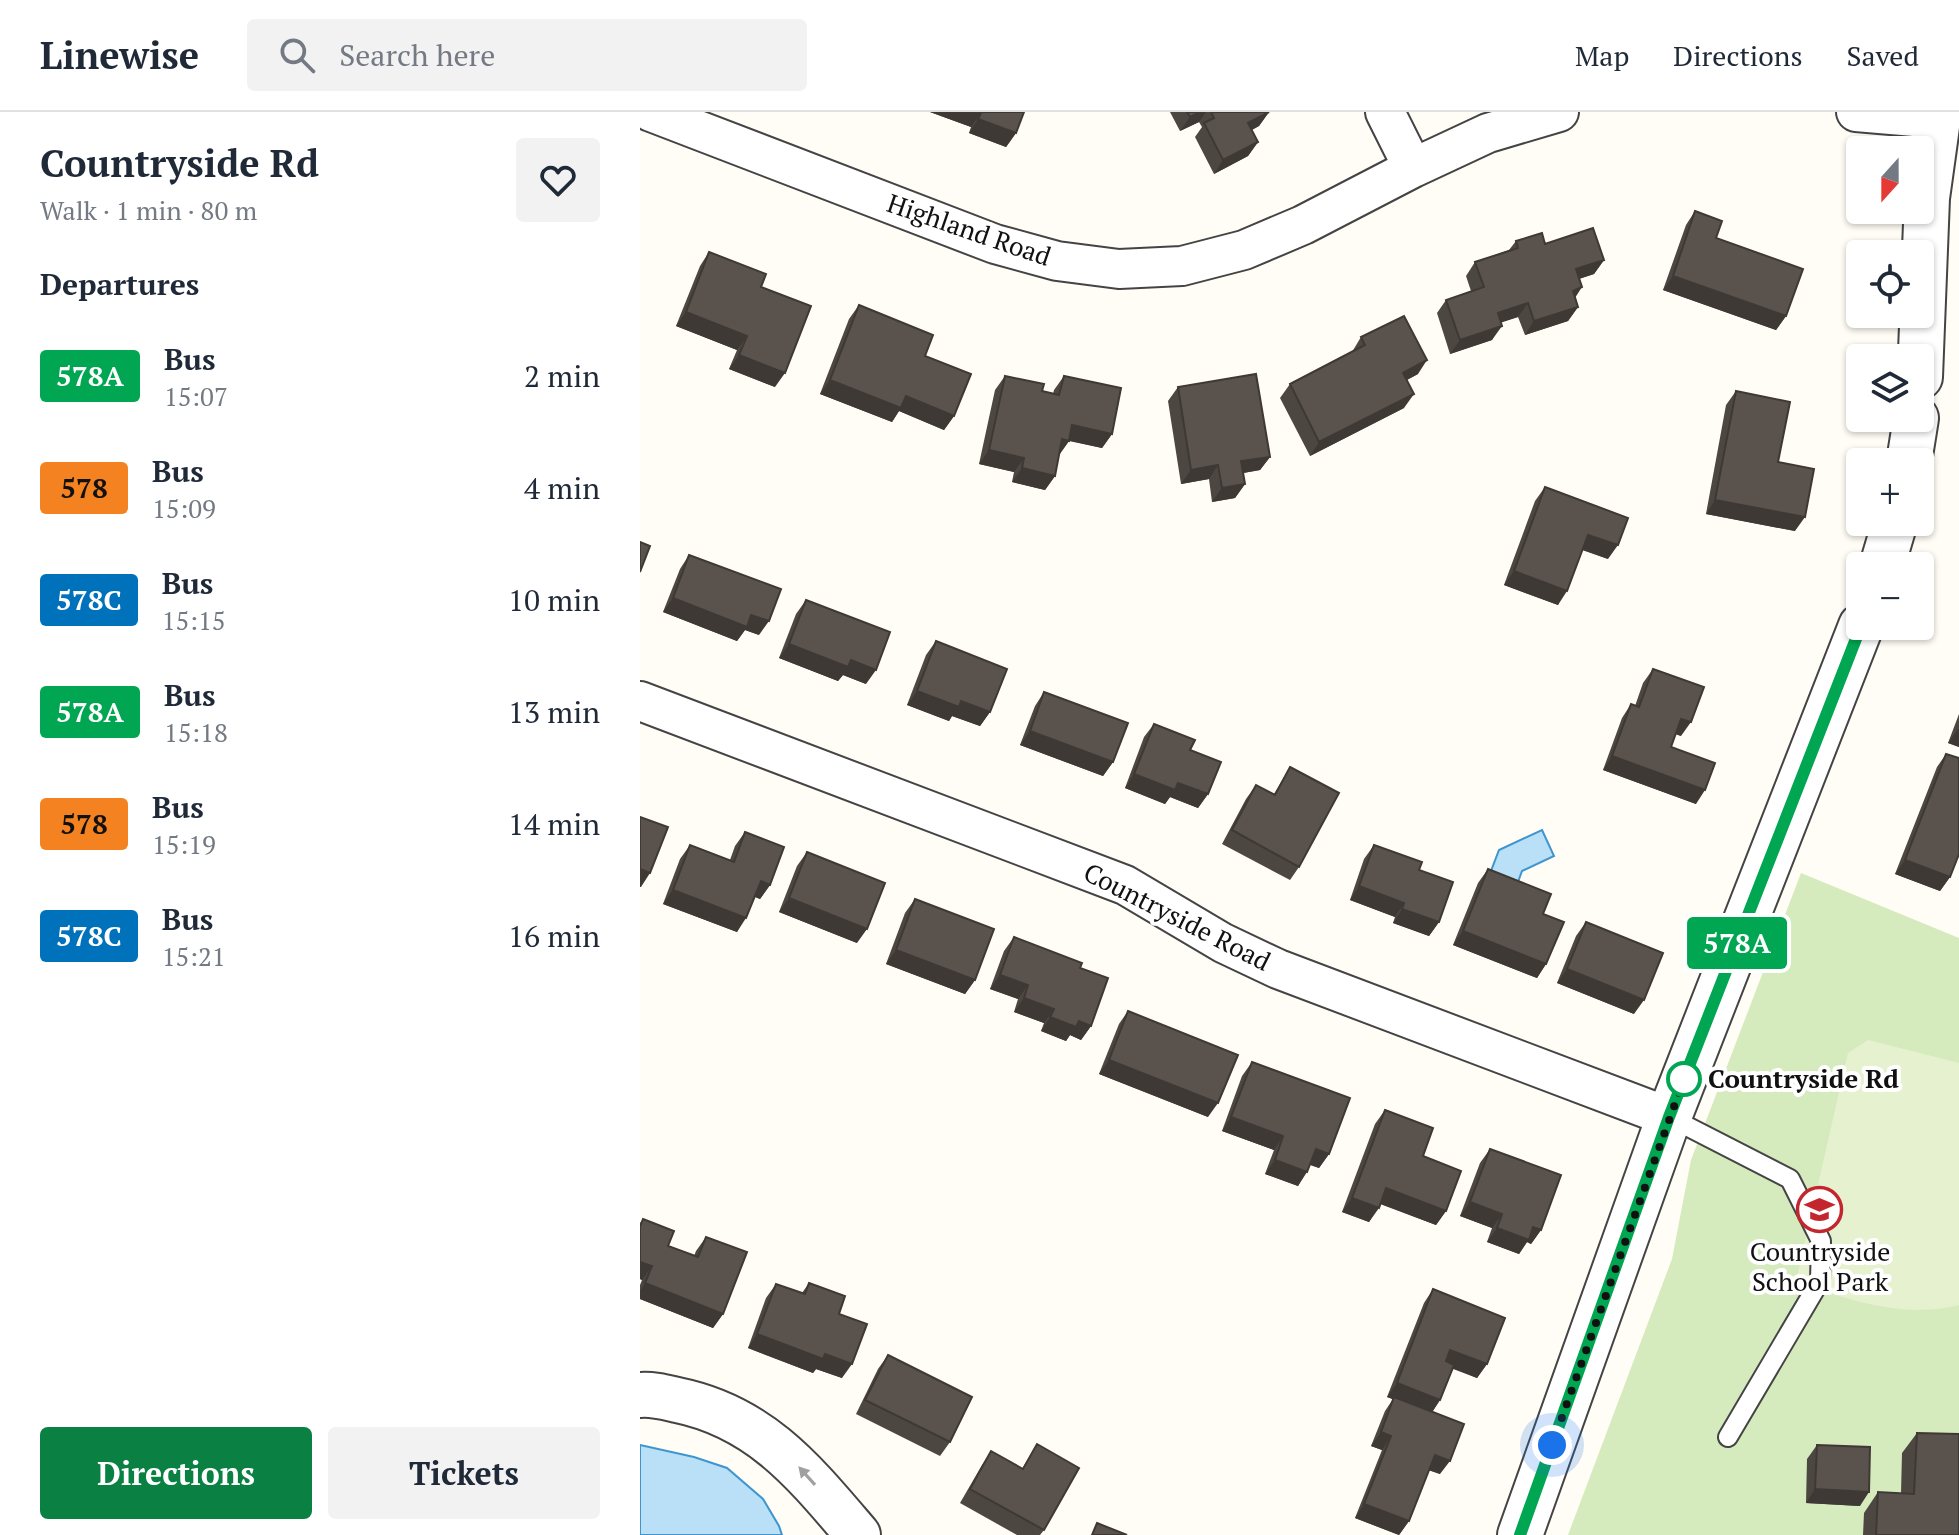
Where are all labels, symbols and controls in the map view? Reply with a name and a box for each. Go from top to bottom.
search box [247,19,807,91]
text: Linewise [40,30,199,80]
icon: search [275,33,319,77]
text: Search here [339,35,495,75]
text: Map [1575,37,1629,74]
text: Directions [1673,37,1803,74]
text: Saved [1847,37,1919,74]
north arrow [1846,136,1934,224]
map controls [1846,136,1934,640]
text: Countryside Rd [40,138,319,188]
button: heart [516,138,600,222]
street label: Highland Road [883,185,1056,273]
text: Walk · 1 min · 80 m [40,193,257,227]
button: locate [1846,240,1934,328]
text: Departures [40,264,199,304]
text: Bus [164,339,216,379]
button: layers [1846,344,1934,432]
text: 2 min [524,356,600,396]
text: 578A [56,357,124,394]
text: 15:07 [164,379,228,413]
button: + [1846,448,1934,536]
text: Bus [152,451,204,491]
text: 4 min [524,468,600,508]
text: 578 [60,469,108,506]
text: 15:09 [152,491,216,525]
button: − [1846,552,1934,640]
text: Bus [162,563,213,603]
text: 10 min [508,580,600,620]
text: 578C [56,581,122,618]
text: 15:15 [162,603,226,637]
text: Bus [164,675,216,715]
text: 13 min [508,692,600,732]
text: 578A [56,693,124,730]
text: 15:18 [164,715,228,749]
text: Bus [152,787,204,827]
text: 14 min [508,804,600,844]
text: 578 [60,805,108,842]
text: 15:19 [152,827,216,861]
street label: Countryside Road [1078,854,1276,978]
text: Bus [162,899,213,939]
text: 16 min [508,916,600,956]
text: 578C [56,917,122,954]
line badge: 578A [1681,917,1793,969]
text: 578A [1703,924,1771,961]
text: 15:21 [162,939,226,973]
place label: Countryside Rd [1708,1061,1899,1095]
marker: Countryside Rd [1667,1062,1701,1096]
school or university icon: Countryside School Park [1796,1185,1844,1233]
place label: Countryside School Park [1750,1234,1890,1298]
your location [1532,1425,1572,1465]
button: Directions [40,1427,312,1519]
button: Tickets [328,1427,600,1519]
one-way arrow [798,1467,816,1486]

